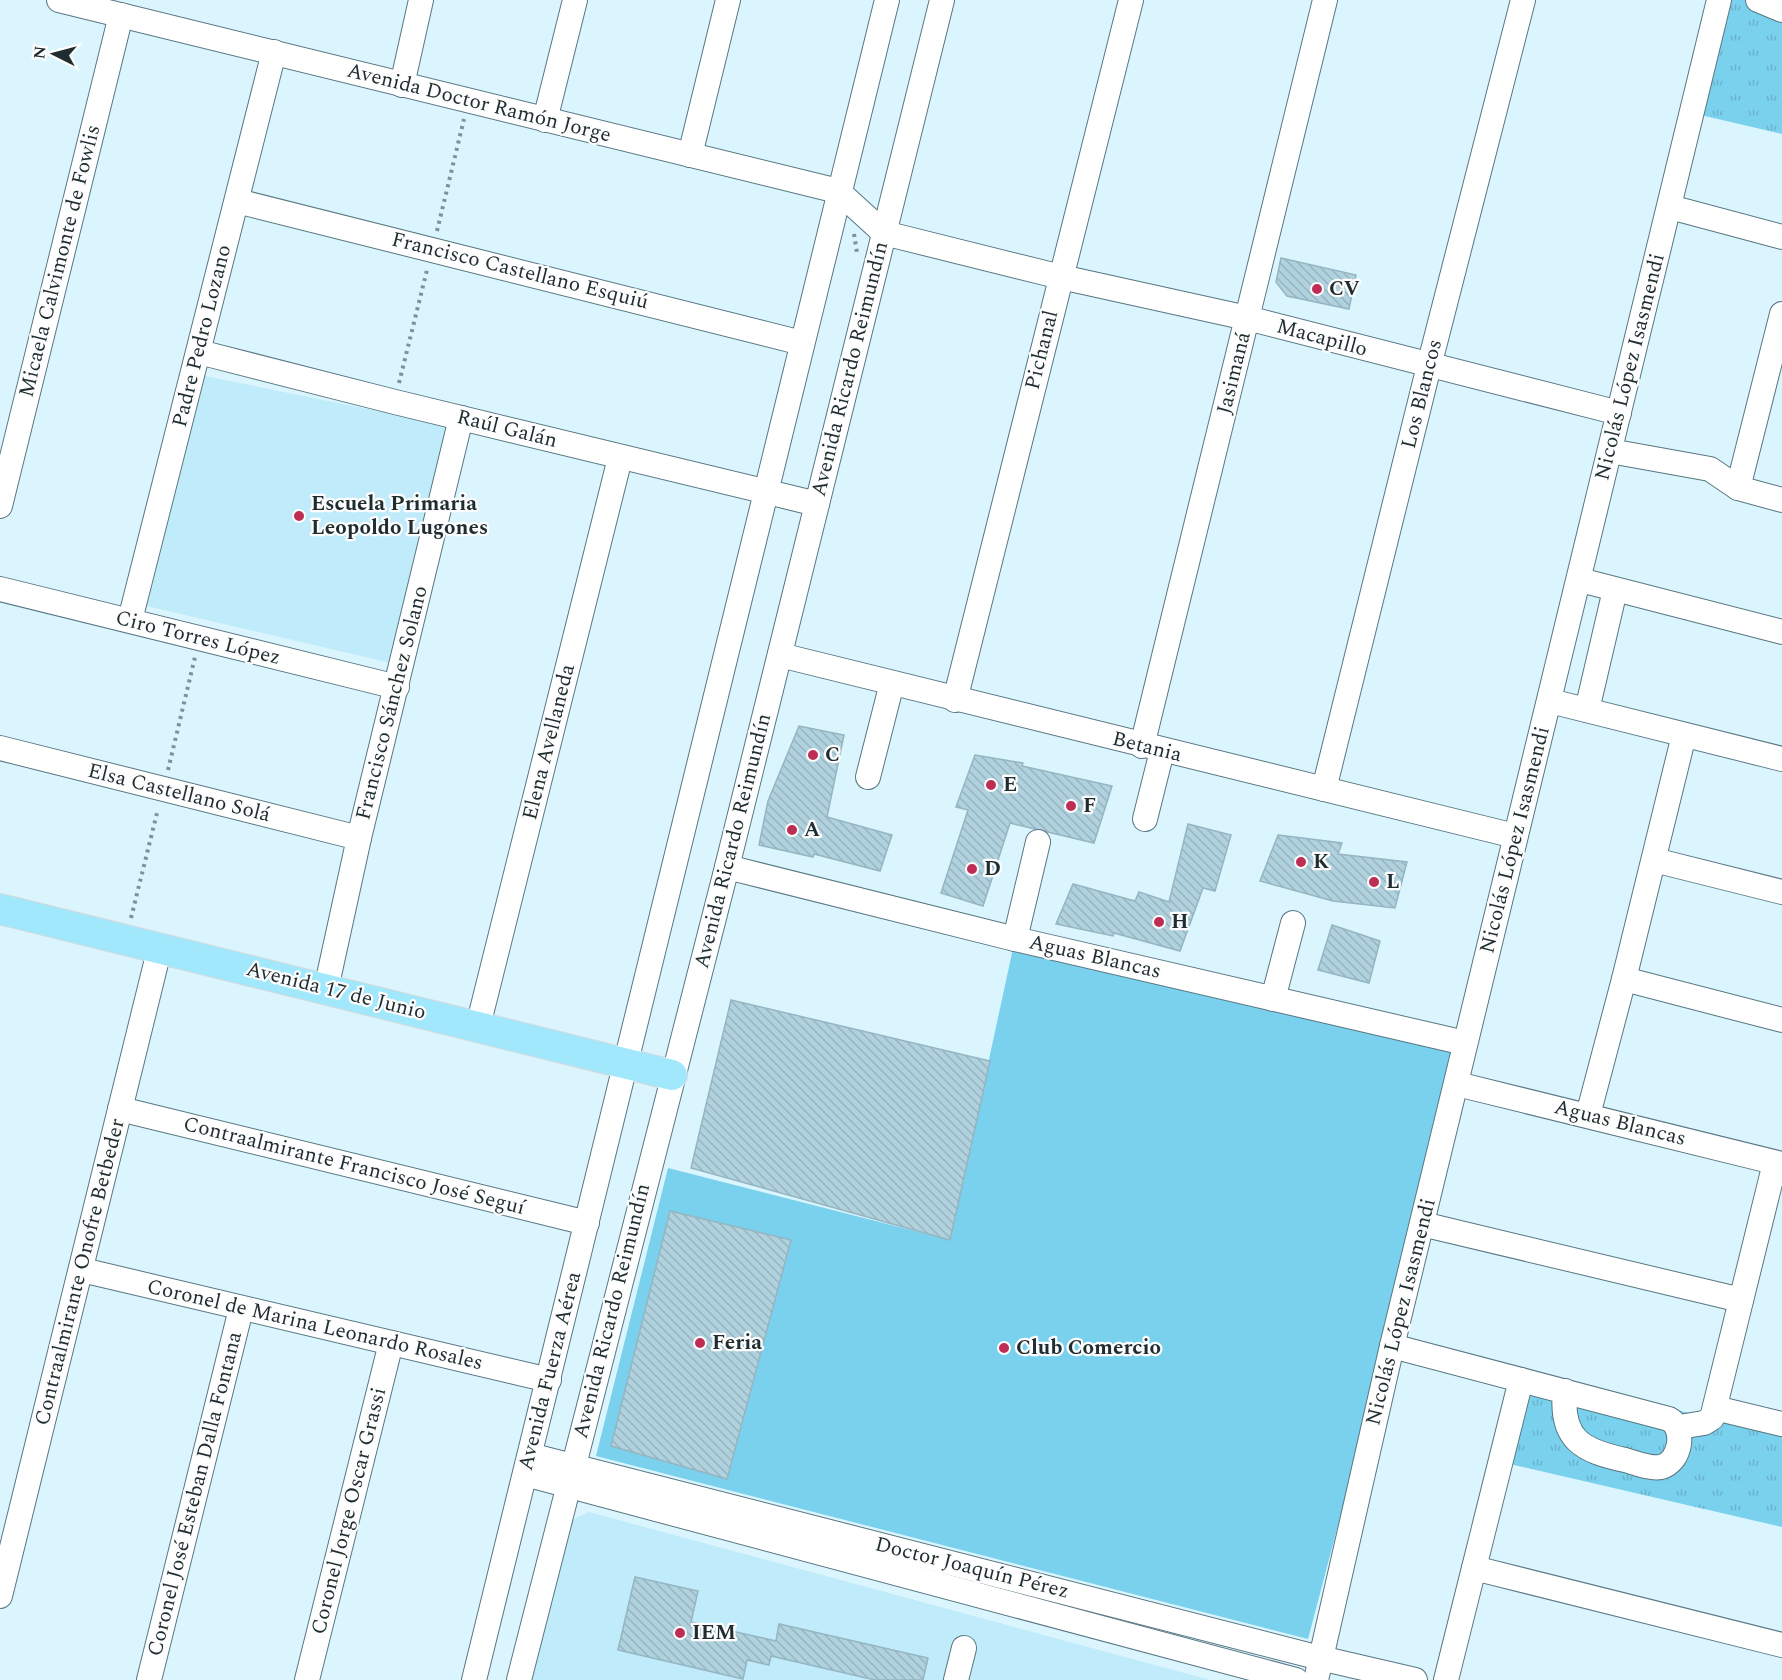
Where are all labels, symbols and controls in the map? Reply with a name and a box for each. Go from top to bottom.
north arrow [24,24,84,84]
text: N [27,45,53,60]
street label: Avenida Doctor Ramón Jorge [343,55,615,151]
street label: Micaela Calvimonte de Fowlis [11,121,109,401]
street label: Francisco Castellano Esquiú [388,224,652,318]
street label: Avenida Ricardo Reimundín [803,238,897,500]
street label: Padre Pedro Lozano [164,241,240,431]
street label: Nicolás López Isasmendi [1586,250,1674,484]
place label: CV [1329,273,1360,305]
marker: CV [1310,282,1324,296]
street label: Pichanal [1017,307,1067,393]
street label: Macapillo [1273,311,1371,365]
street label: Jasimaná [1208,328,1260,418]
street label: Los Blancos [1393,336,1451,452]
street label: Raúl Galán [453,401,561,457]
place label: Escuela Primaria Leopoldo Lugones [311,488,488,544]
marker: Escuela Primaria Leopoldo Lugones [292,509,306,523]
street label: Francisco Sánchez Solano [347,582,437,824]
street label: Ciro Torres López [112,602,284,674]
street label: Elena Avellaneda [514,660,584,823]
street label: Avenida Ricardo Reimundín [686,710,780,972]
street label: Betania [1109,723,1186,771]
street label: Nicolás López Isasmendi [1471,723,1559,957]
place label: C [825,739,840,771]
marker: C [806,748,820,762]
street label: Elsa Castellano Solá [84,755,274,831]
place label: E [1003,769,1017,801]
marker: E [984,778,998,792]
place label: F [1083,790,1096,822]
marker: F [1064,799,1078,813]
place label: A [804,814,820,846]
marker: A [785,823,799,837]
place label: K [1313,846,1330,878]
place label: D [984,853,1001,885]
marker: K [1294,855,1308,869]
marker: D [965,862,979,876]
place label: L [1386,866,1400,898]
marker: L [1367,875,1381,889]
place label: H [1171,906,1189,938]
marker: H [1152,915,1166,929]
street label: Aguas Blancas [1026,926,1164,988]
street label: Avenida 17 de Junio [243,953,429,1029]
street label: Aguas Blancas [1551,1091,1689,1155]
street label: Contraalmirante Francisco José Seguí [180,1108,529,1224]
street label: Contraalmirante Onofre Betbeder [26,1115,134,1429]
street label: Avenida Ricardo Reimundín [565,1180,659,1442]
street label: Nicolás López Isasmendi [1357,1195,1445,1429]
street label: Avenida Fuerza Aérea [510,1267,590,1474]
street label: Coronel de Marina Leonardo Rosales [144,1271,486,1379]
place label: Feria [712,1327,762,1359]
street label: Coronel José Esteban Dalla Fontana [139,1328,251,1660]
place label: Club Comercio [1016,1332,1161,1364]
marker: Feria [693,1336,707,1350]
marker: Club Comercio [997,1341,1011,1355]
street label: Coronel Jorge Oscar Grassi [303,1384,395,1638]
street label: Doctor Joaquín Pérez [872,1528,1072,1608]
place label: IEM [692,1617,736,1649]
marker: IEM [673,1626,687,1640]

